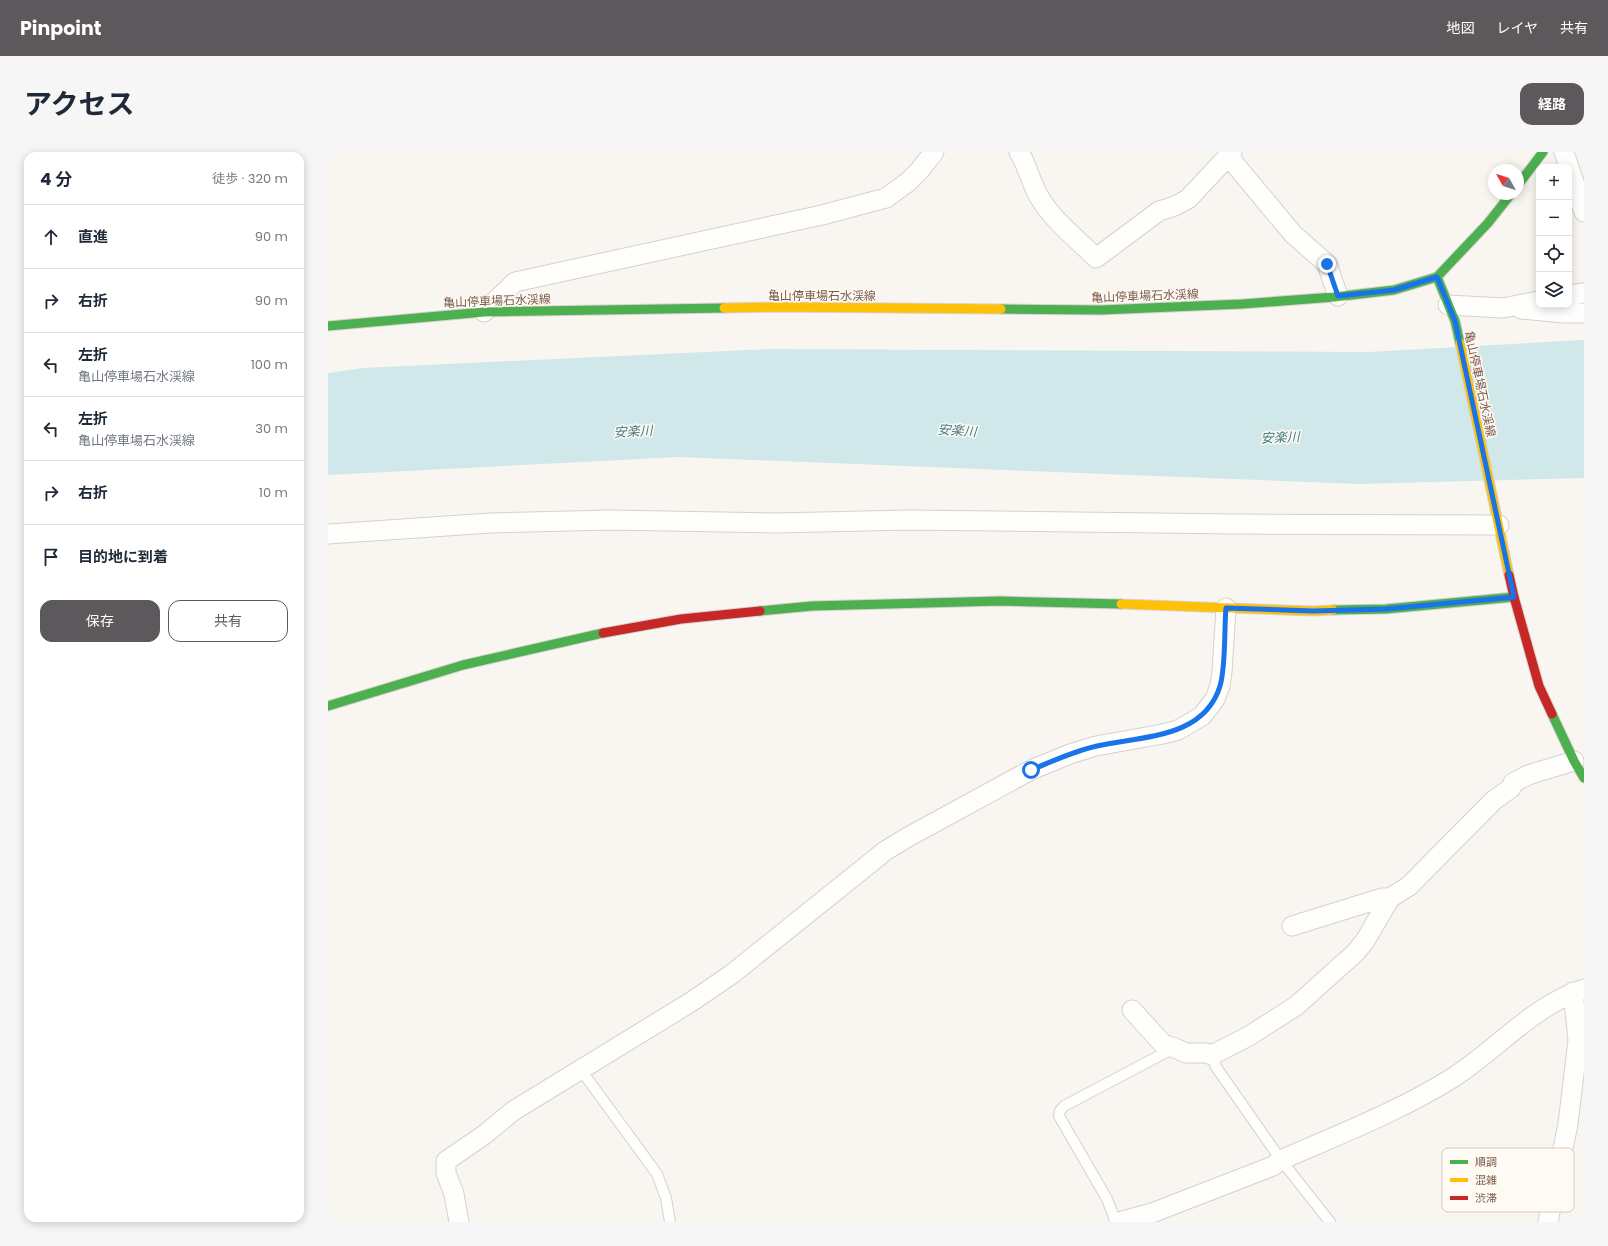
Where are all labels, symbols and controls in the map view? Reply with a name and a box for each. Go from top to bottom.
text: Pinpoint [20,15,101,42]
text: 地図 [1446,18,1474,38]
text: レイヤ [1496,18,1538,38]
text: 共有 [1560,18,1588,38]
button: 経路 [1520,83,1584,125]
text: アクセス [24,85,135,124]
north arrow [1488,164,1524,200]
map controls [1536,164,1572,308]
button: + [1536,164,1572,200]
text: 4 分 [40,167,72,191]
text: 徒歩 · 320 m [212,169,288,188]
button: − [1536,200,1572,236]
icon: ahead [40,226,62,248]
text: 直進 [78,226,108,247]
text: 90 m [255,227,288,246]
button: locate [1536,236,1572,272]
route end [1318,255,1336,273]
button: layers [1536,272,1572,308]
street label: 亀山停車場石水渓線 [1091,285,1199,306]
street label: 亀山停車場石水渓線 [768,287,876,304]
icon: right [40,290,62,312]
text: 右折 [78,290,108,311]
street label: 亀山停車場石水渓線 [443,290,551,311]
text: 90 m [255,291,288,310]
street label: 亀山停車場石水渓線 [1461,329,1500,438]
text: 左折 [78,344,108,365]
icon: left [40,354,62,376]
text: 100 m [251,355,288,374]
text: 亀山停車場石水渓線 [78,367,195,386]
text: 左折 [78,408,108,429]
icon: left [40,418,62,440]
text: 30 m [255,419,288,438]
water label: 安楽川 [937,420,979,441]
water label: 安楽川 [613,421,655,442]
water label: 安楽川 [1260,427,1302,448]
text: 亀山停車場石水渓線 [78,431,195,450]
icon: right [40,482,62,504]
text: 右折 [78,482,108,503]
text: 10 m [259,483,288,502]
icon: arrive [40,546,62,568]
text: 目的地に到着 [78,546,168,567]
button: 保存 [40,600,160,642]
button: 共有 [168,600,288,642]
route start [1022,761,1040,779]
legend [1442,1148,1574,1212]
text: 順調 [1475,1154,1497,1170]
text: 混雑 [1475,1172,1497,1188]
text: 渋滞 [1475,1190,1497,1206]

